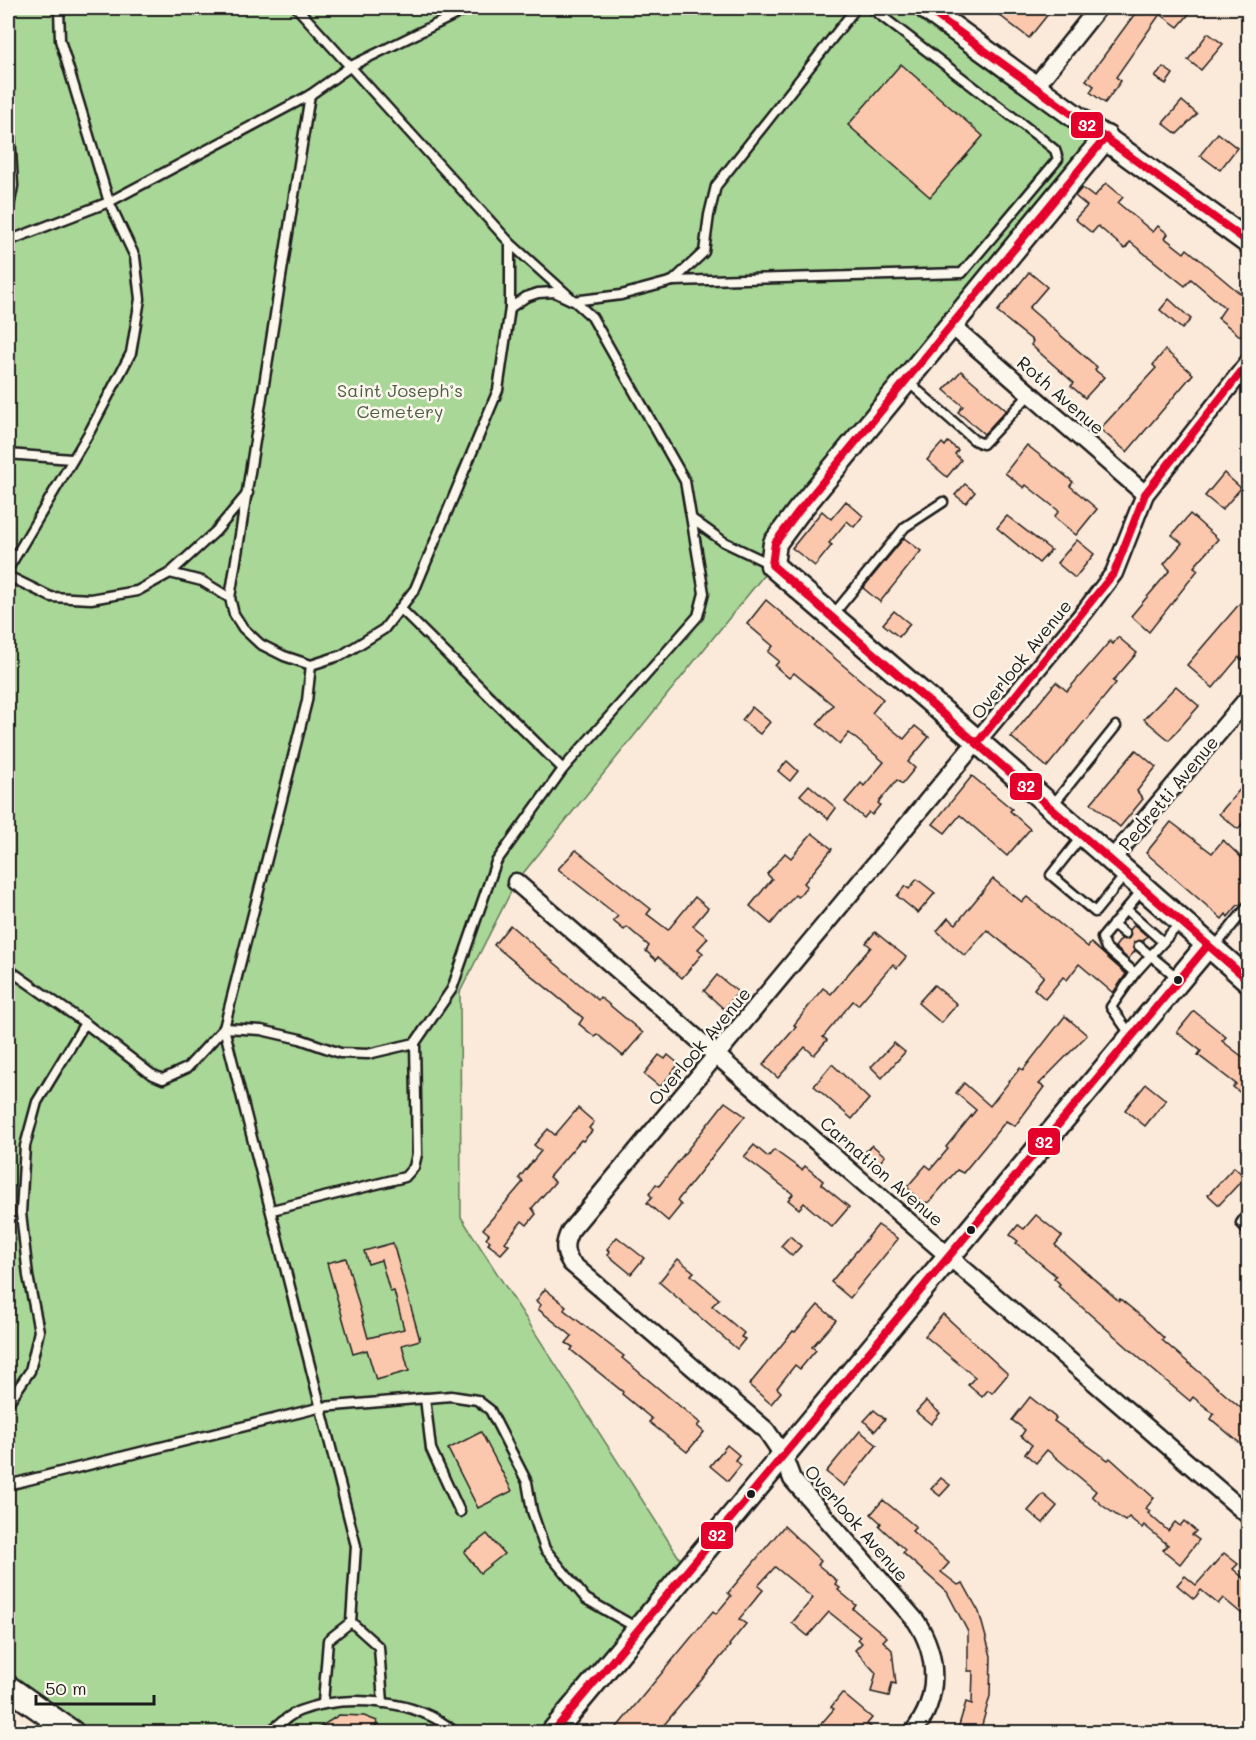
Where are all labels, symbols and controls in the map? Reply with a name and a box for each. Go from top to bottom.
line badge: 32 [1070,111,1104,139]
text: 32 [1078,114,1096,135]
street label: Roth Avenue [1012,350,1110,440]
park label: Saint Joseph’s Cemetery [337,378,463,423]
street label: Overlook Avenue [965,594,1077,724]
street label: Pedretti Avenue [1113,730,1223,856]
line badge: 32 [1009,772,1043,801]
text: 32 [1017,775,1035,796]
unlabelled marker [1172,974,1184,986]
street label: Overlook Avenue [642,982,756,1110]
street label: Carnation Avenue [815,1111,949,1231]
line badge: 32 [1027,1127,1061,1156]
text: 32 [1035,1131,1053,1152]
unlabelled marker [965,1224,977,1236]
street label: Overlook Avenue [800,1459,914,1587]
unlabelled marker [745,1488,757,1500]
line badge: 32 [700,1521,734,1550]
text: 32 [708,1524,726,1545]
scale bar [36,1668,154,1706]
text: 50 m [45,1676,87,1700]

